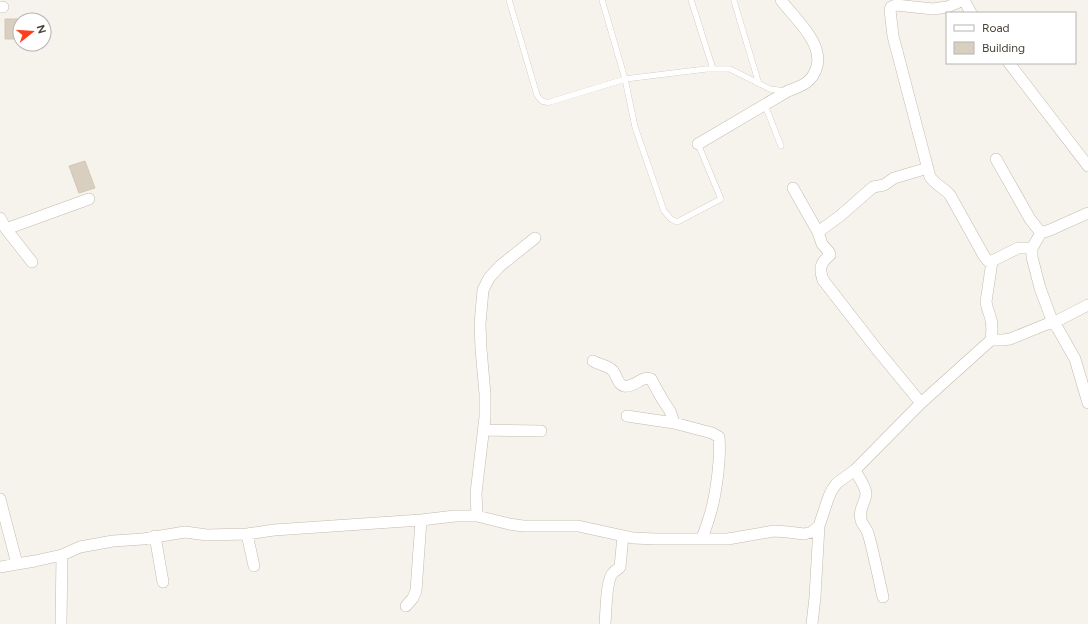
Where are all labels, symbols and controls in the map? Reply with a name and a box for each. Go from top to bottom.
north arrow [12,12,52,52]
legend [946,12,1076,64]
text: Road [982,21,1010,35]
text: N [34,23,49,35]
text: Building [982,41,1025,55]

